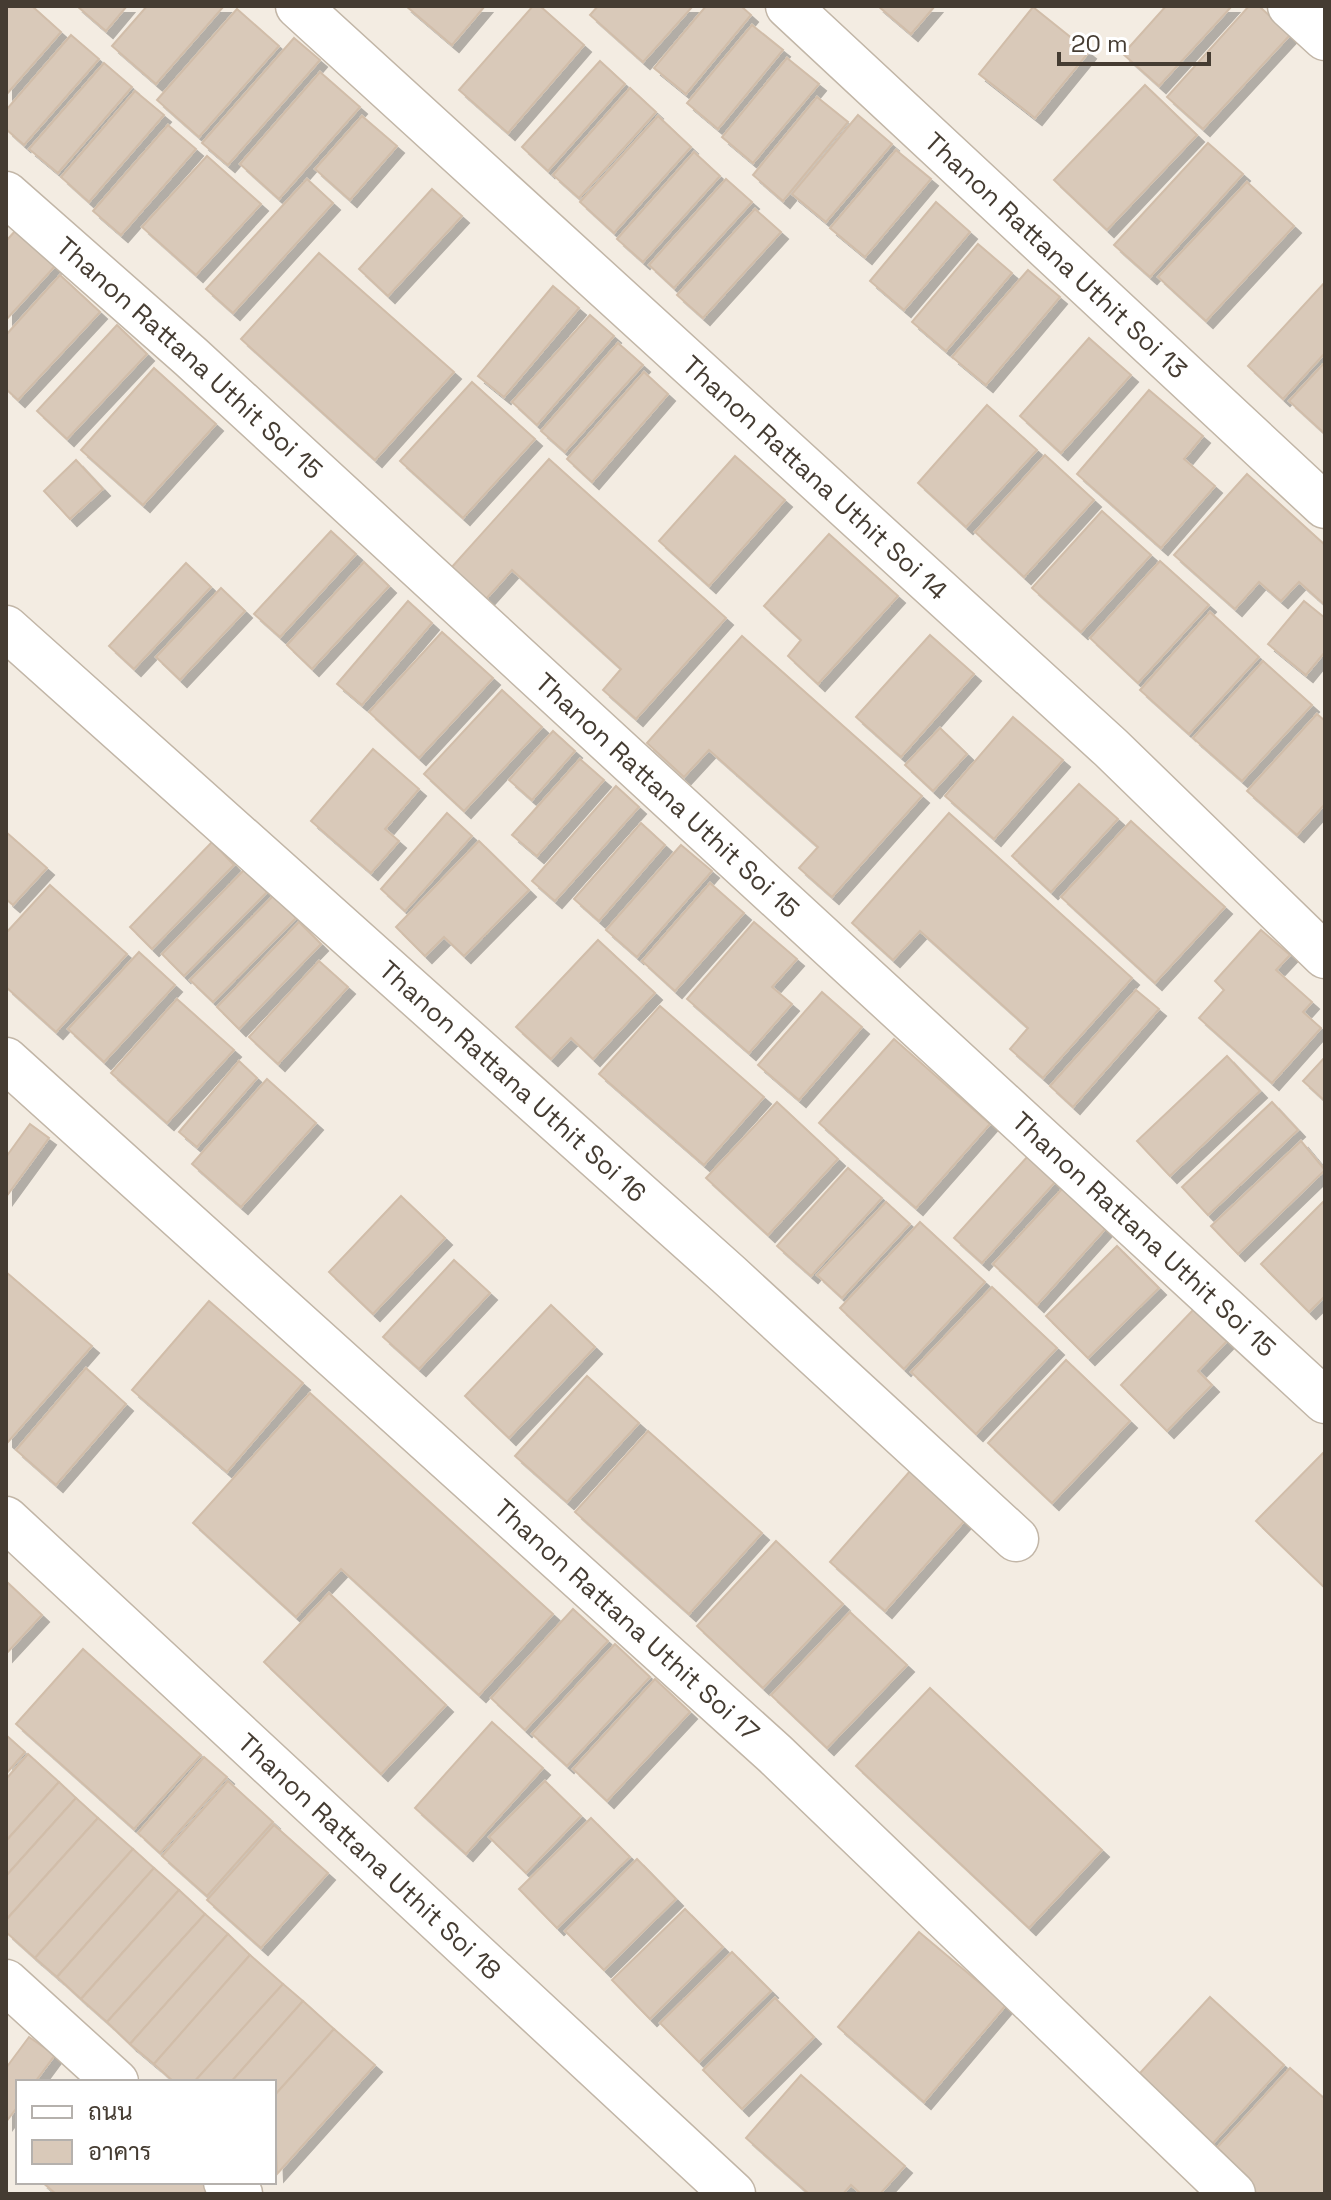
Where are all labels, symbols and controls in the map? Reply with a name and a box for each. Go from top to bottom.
scale bar [1059,16,1209,66]
text: 20 m [1071,28,1128,59]
street label: Thanon Rattana Uthit Soi 13 [917,125,1194,386]
street label: Thanon Rattana Uthit Soi 15 [49,229,330,487]
street label: Thanon Rattana Uthit Soi 14 [675,348,955,608]
street label: Thanon Rattana Uthit Soi 15 [528,666,806,926]
street label: Thanon Rattana Uthit Soi 16 [372,953,654,1210]
street label: Thanon Rattana Uthit Soi 15 [1005,1104,1283,1364]
street label: Thanon Rattana Uthit Soi 17 [487,1492,766,1749]
street label: Thanon Rattana Uthit Soi 18 [231,1726,508,1987]
legend [16,2080,276,2184]
text: ถนน [88,2096,133,2127]
text: อาคาร [88,2136,151,2167]

